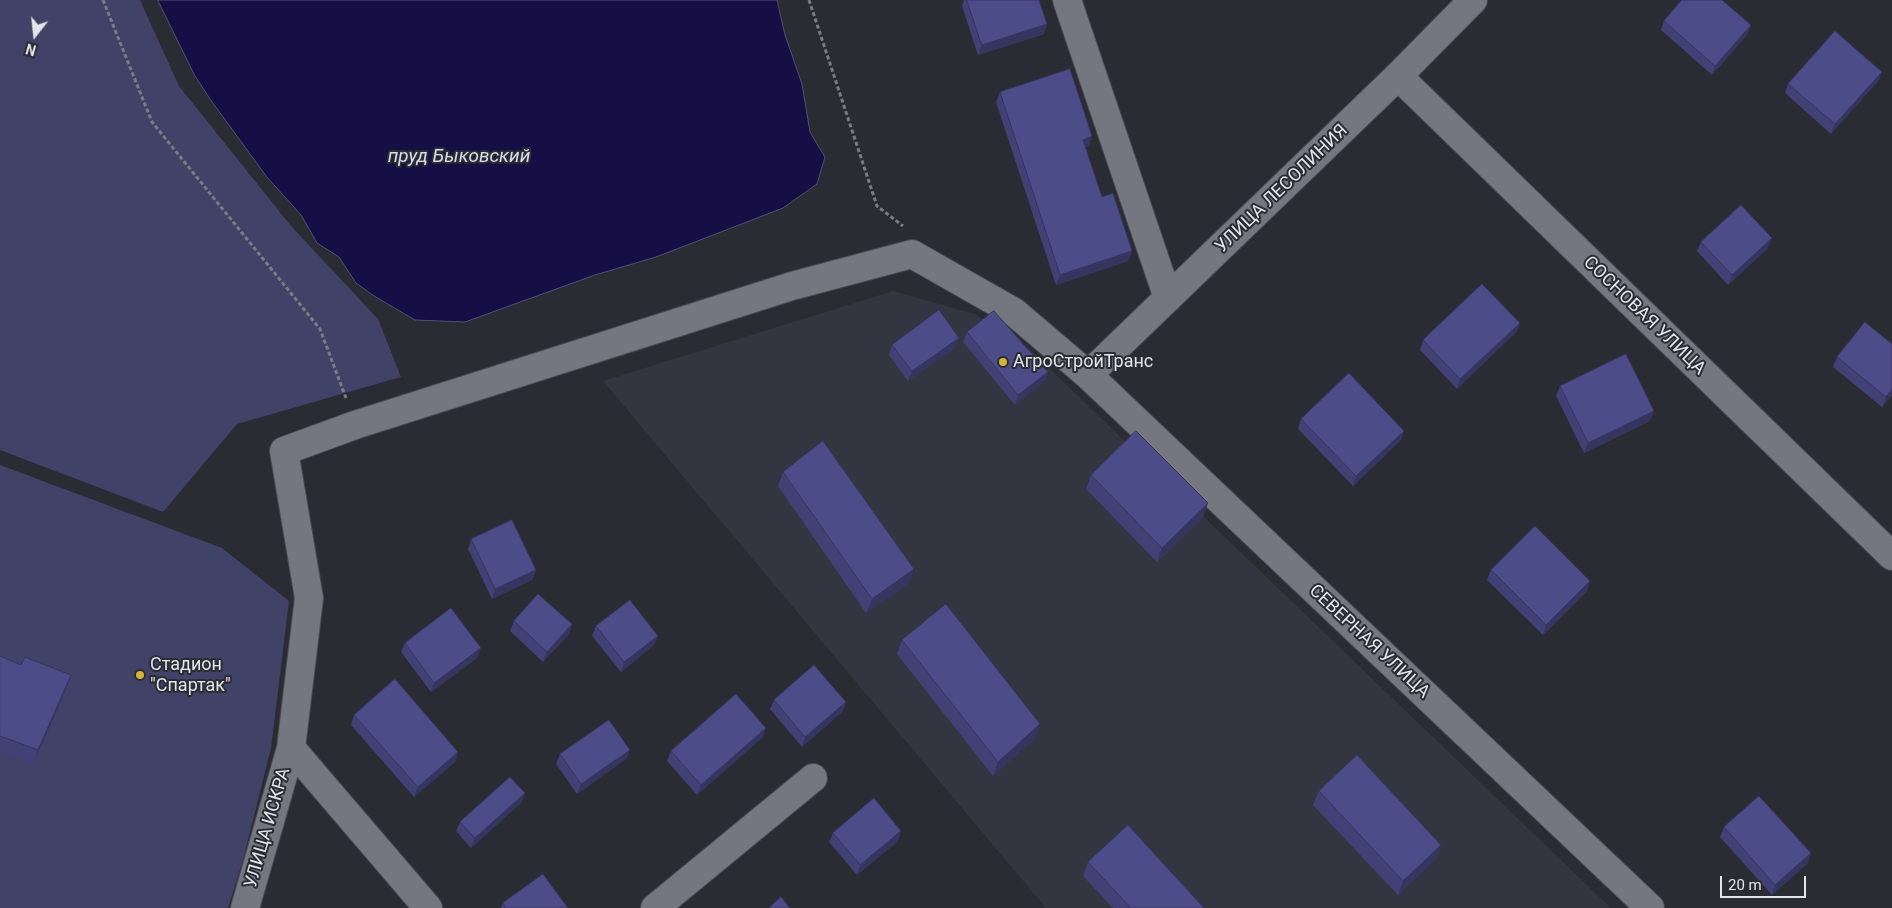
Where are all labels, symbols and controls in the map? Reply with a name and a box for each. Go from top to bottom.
north arrow [10,10,60,60]
text: N [24,40,38,58]
street label: УЛИЦА ЛЕСОЛИНИЯ [1211,120,1353,258]
water label: пруд Быковский [388,146,530,168]
street label: СОСНОВАЯ УЛИЦА [1578,252,1710,380]
place label: АгроСтройТранс [1013,351,1153,373]
marker: АгроСтройТранс [997,356,1009,368]
street label: СЕВЕРНАЯ УЛИЦА [1304,581,1434,703]
place label: Стадион "Спартак" [150,654,231,696]
marker: Стадион "Спартак" [134,669,146,681]
street label: УЛИЦА ИСКРА [241,765,295,891]
scale bar [1722,866,1808,898]
text: 20 m [1728,876,1762,894]

